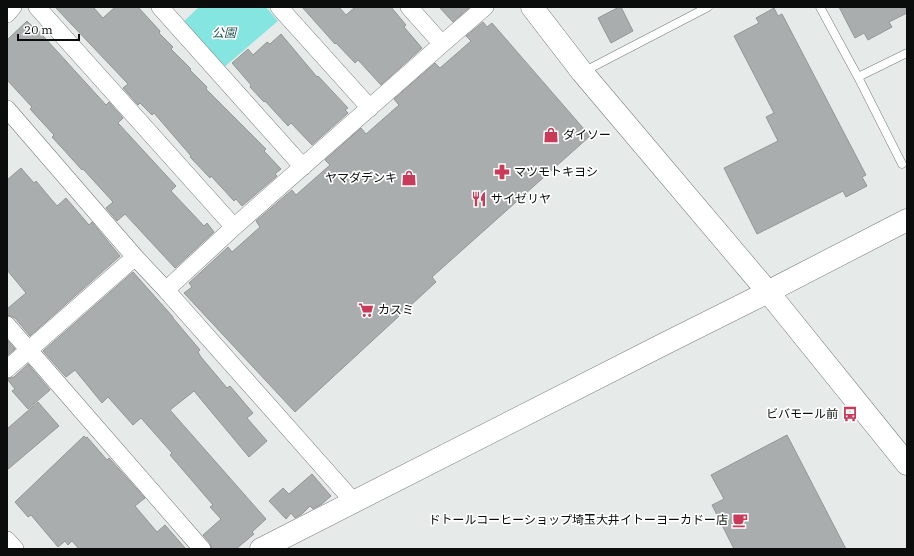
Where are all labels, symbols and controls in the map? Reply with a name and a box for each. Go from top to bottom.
scale bar [18,16,79,42]
text: 20 m [24,22,53,37]
park label: 公園 [212,25,238,40]
shop icon: ダイソー [542,126,560,144]
place label: ダイソー [563,127,611,142]
pharmacy icon: マツモトキヨシ [493,163,511,181]
place label: マツモトキヨシ [514,164,598,179]
shop icon: ヤマダデンキ [400,169,418,187]
place label: ヤマダデンキ [325,170,397,185]
restaurant icon: サイゼリヤ [470,190,488,208]
place label: サイゼリヤ [491,191,551,206]
supermarket icon: カスミ [357,301,375,319]
place label: カスミ [378,302,414,317]
bus stop icon: ビバモール前 [841,405,859,423]
place label: ビバモール前 [766,406,838,421]
cafe icon: ドトールコーヒーショップ埼玉大井イトーヨーカドー店 [731,511,749,529]
place label: ドトールコーヒーショップ埼玉大井イトーヨーカドー店 [428,512,728,527]

